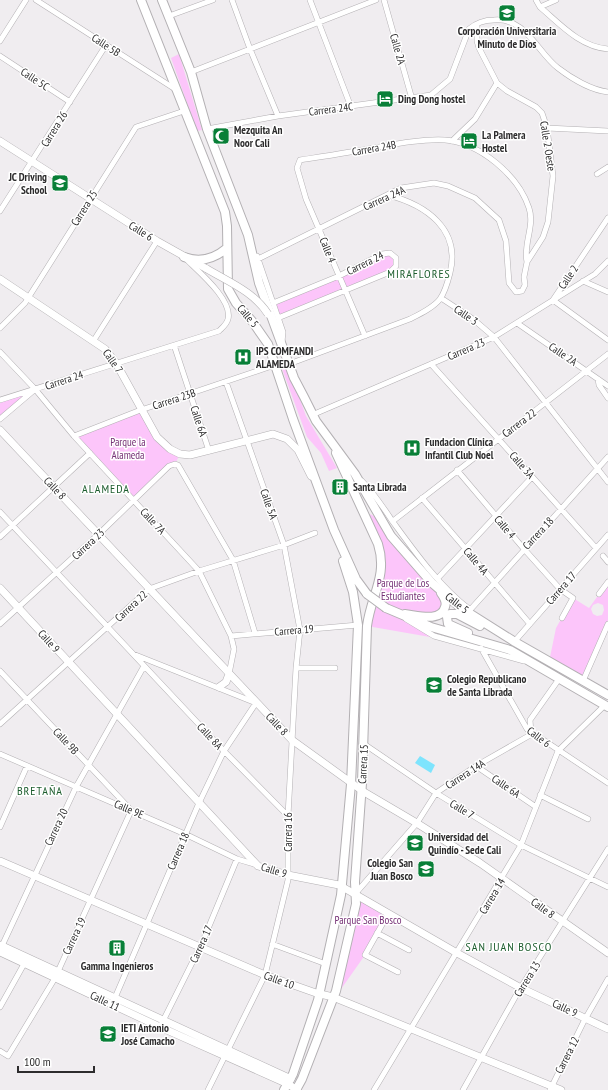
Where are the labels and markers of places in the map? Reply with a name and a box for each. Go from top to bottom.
school or university icon: Corporación Universitaria Minuto de Dios [497,3,517,23]
place label: Corporación Universitaria Minuto de Dios [458,24,557,51]
hotel icon: Ding Dong hostel [375,89,395,109]
place label: Ding Dong hostel [398,92,466,106]
place label: Mezquita An Noor Cali [234,123,283,150]
mosque icon: Mezquita An Noor Cali [211,126,231,146]
place label: La Palmera Hostel [482,128,526,155]
hotel icon: La Palmera Hostel [459,131,479,151]
place label: JC Driving School [8,170,47,197]
school or university icon: JC Driving School [50,173,70,193]
place label: IPS COMFANDI ALAMEDA [255,344,314,371]
hospital icon: IPS COMFANDI ALAMEDA [233,347,253,367]
place label: Fundacion Clínica Infantil Club Noel [425,435,494,462]
hospital icon: Fundacion Clínica Infantil Club Noel [402,438,422,458]
building icon: Santa Librada [330,477,350,497]
place label: Santa Librada [353,480,407,494]
place label: Colegio Republicano de Santa Librada [447,672,526,699]
school or university icon: Colegio Republicano de Santa Librada [424,675,444,695]
place label: Universidad del Quindío - Sede Cali [428,830,502,857]
school or university icon: Universidad del Quindío - Sede Cali [405,833,425,853]
place label: Colegio San Juan Bosco [367,856,413,883]
school or university icon: Colegio San Juan Bosco [416,859,436,879]
building icon: Gamma Ingenieros [107,938,127,958]
place label: Gamma Ingenieros [81,959,153,973]
place label: IETI Antonio José Camacho [120,1021,175,1048]
school or university icon: IETI Antonio José Camacho [98,1024,118,1044]

